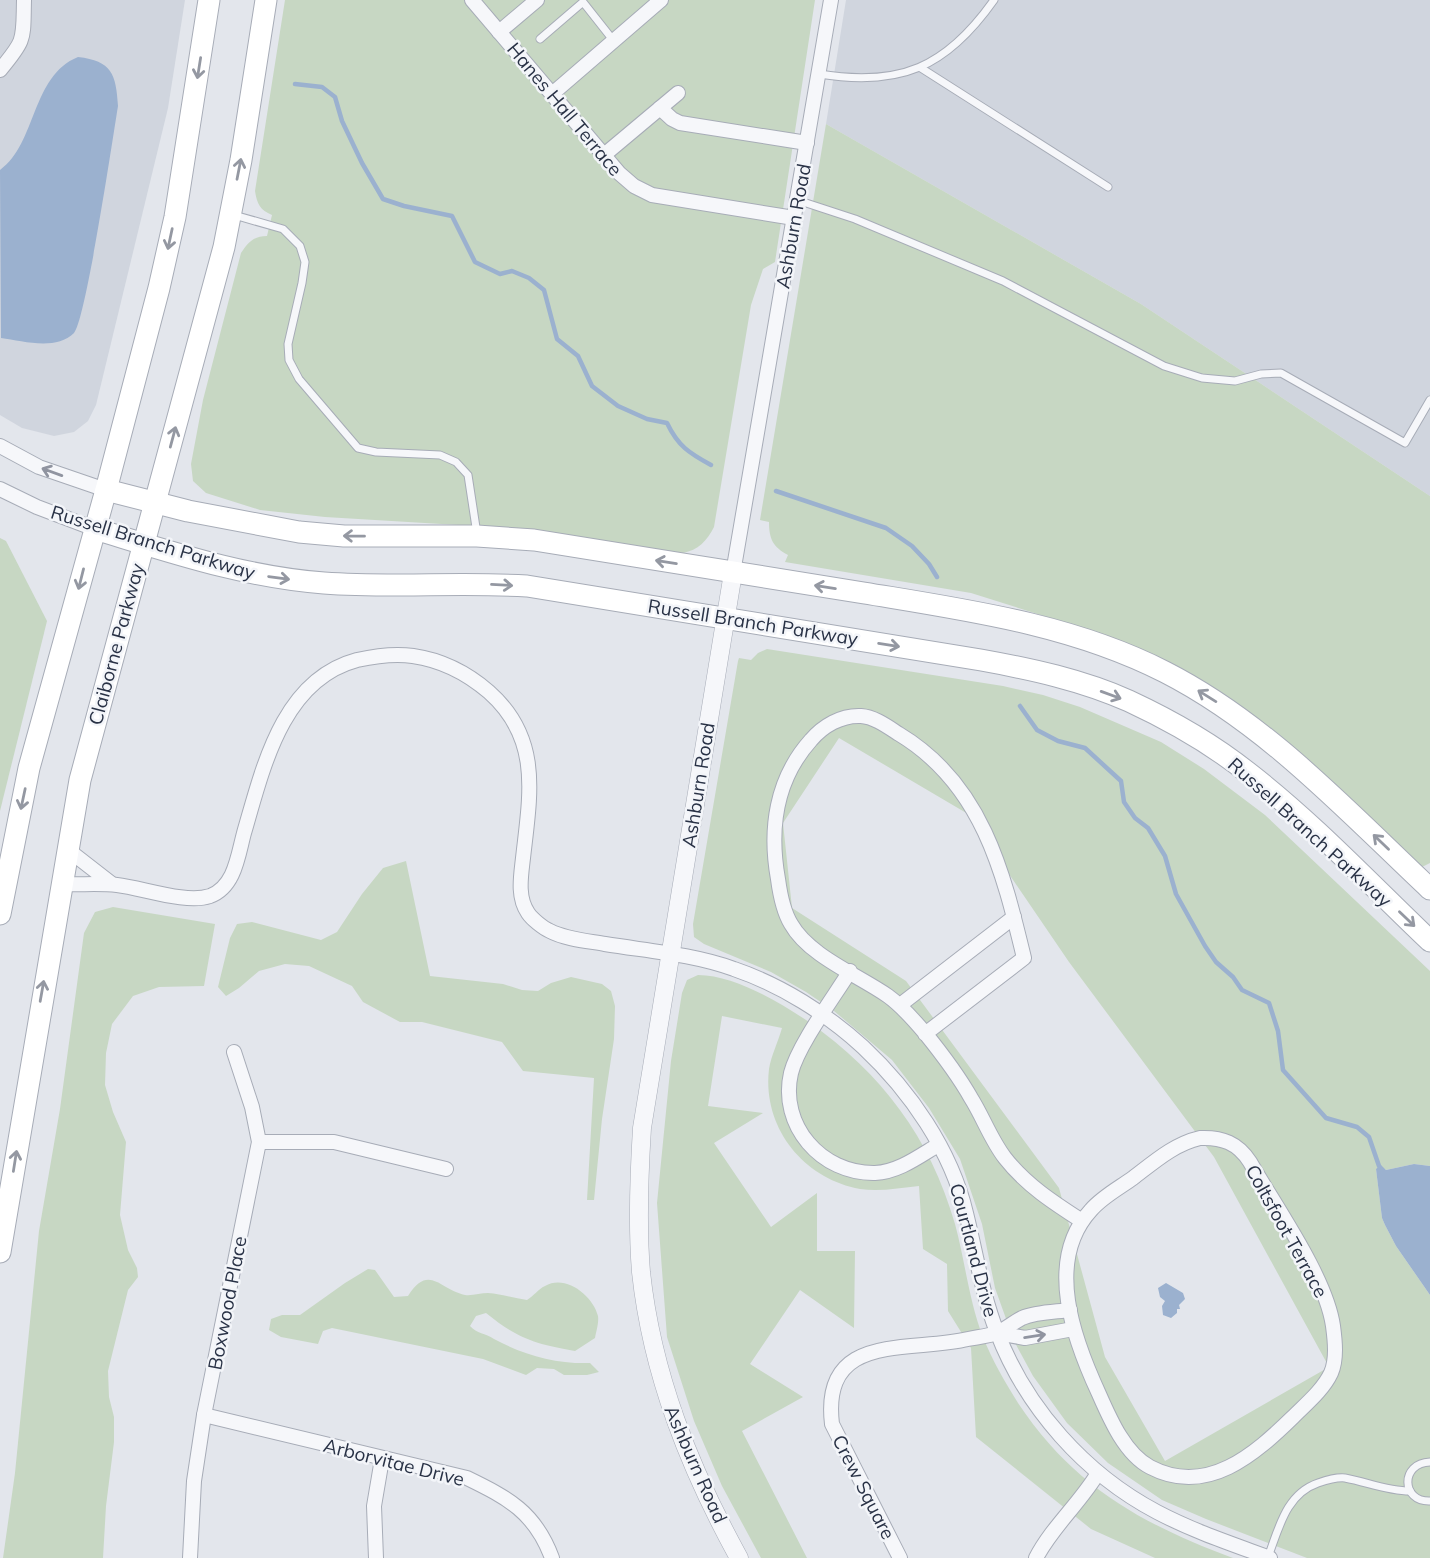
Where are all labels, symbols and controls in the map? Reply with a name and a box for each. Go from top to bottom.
street label: Hanes Hall Terrace [502,37,628,181]
one-way arrow [192,56,205,78]
one-way arrow [233,158,246,181]
street label: Ashburn Road [770,162,816,290]
one-way arrow [163,227,176,250]
one-way arrow [168,426,181,448]
one-way arrow [41,464,63,477]
street label: Russell Branch Parkway [48,499,258,585]
one-way arrow [343,529,366,542]
one-way arrow [655,555,677,568]
street label: Claiborne Parkway [83,561,149,727]
one-way arrow [74,567,87,590]
one-way arrow [267,571,290,584]
one-way arrow [490,578,513,591]
one-way arrow [814,580,837,593]
street label: Russell Branch Parkway [646,594,860,650]
one-way arrow [877,639,900,652]
one-way arrow [1099,689,1121,702]
one-way arrow [1197,689,1217,703]
street label: Ashburn Road [676,721,720,849]
street label: Russell Branch Parkway [1223,752,1397,912]
one-way arrow [15,787,29,810]
one-way arrow [1372,834,1389,851]
one-way arrow [1398,910,1415,927]
one-way arrow [36,980,49,1003]
one-way arrow [9,1150,22,1172]
street label: Coltsfoot Terrace [1241,1160,1333,1302]
street label: Courtland Drive [945,1180,1003,1320]
street label: Boxwood Place [202,1234,252,1372]
one-way arrow [1023,1330,1046,1343]
street label: Ashburn Road [659,1401,733,1527]
street label: Crew Square [827,1431,901,1543]
street label: Arborvitae Drive [321,1433,467,1491]

